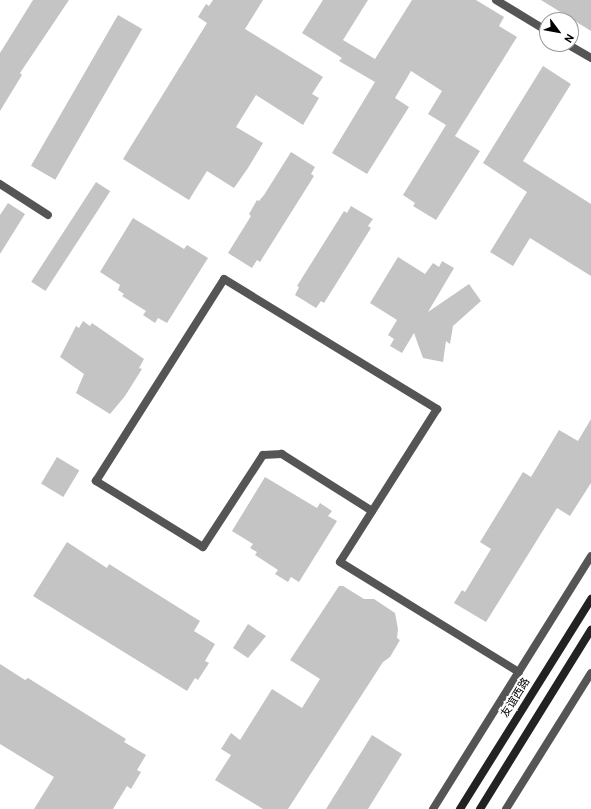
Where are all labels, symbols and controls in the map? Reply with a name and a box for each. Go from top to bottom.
north arrow [539,12,579,52]
text: N [560,31,576,45]
street label: 友谊西路 [499,676,533,720]

